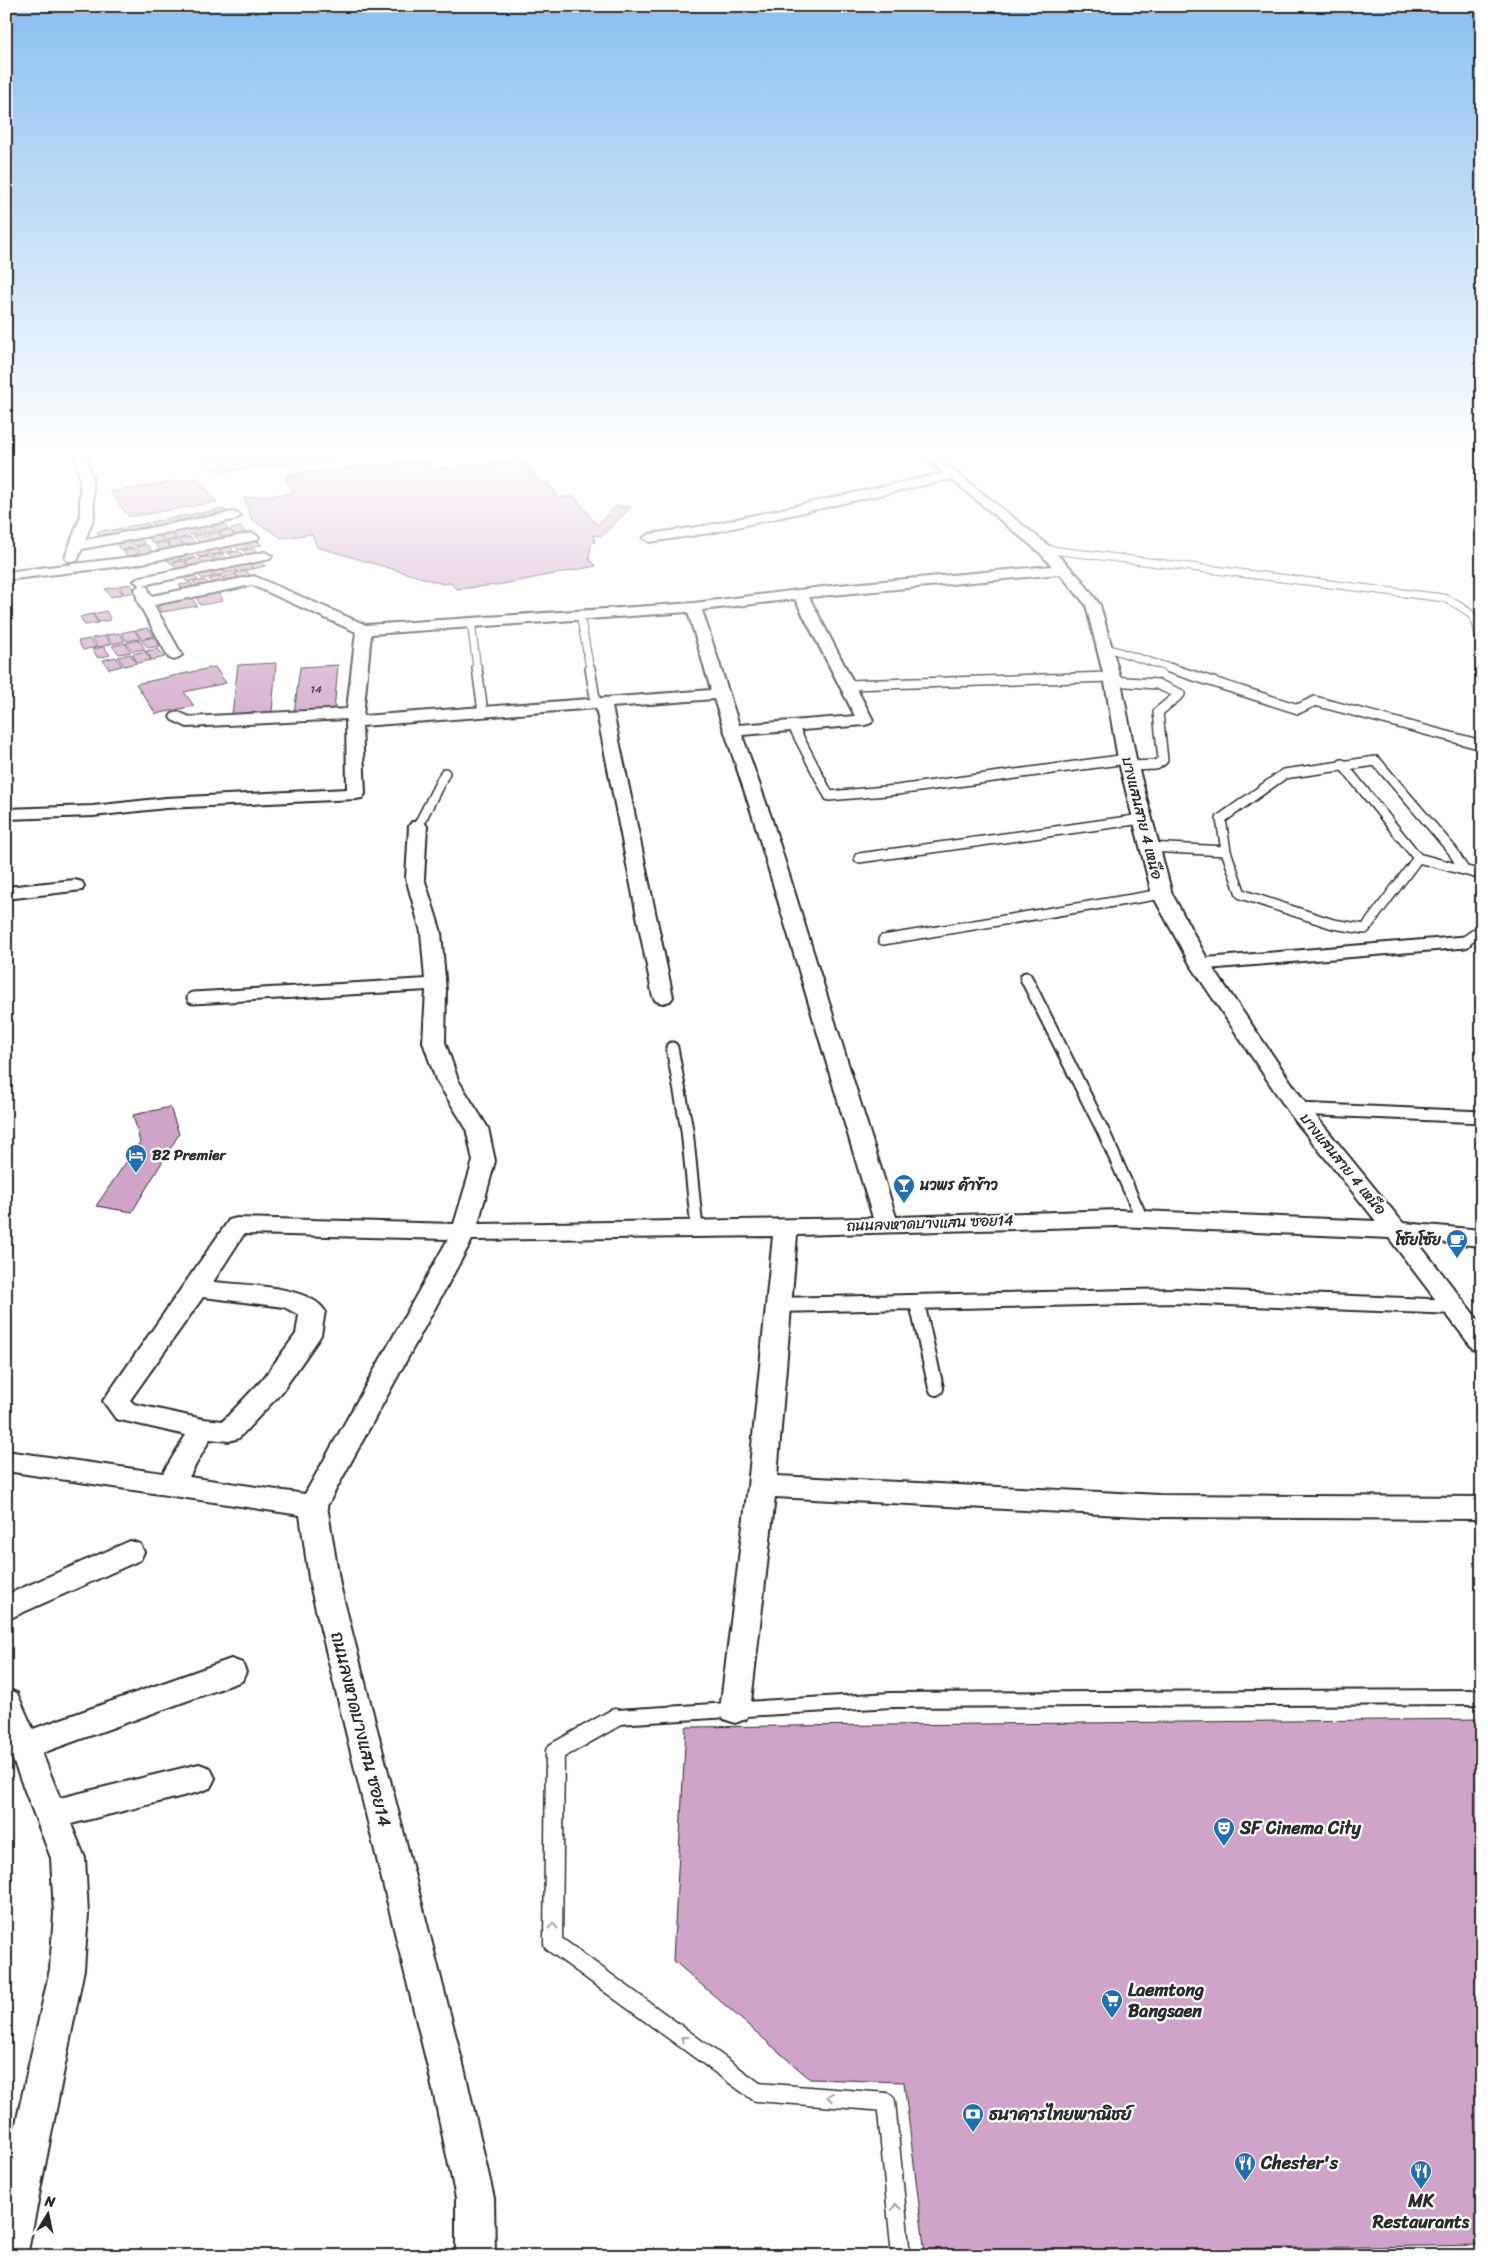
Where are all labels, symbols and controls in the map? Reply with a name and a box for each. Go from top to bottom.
house number: 14 [310,680,322,699]
street label: บางแสนสาย 4 เหนือ [1114,754,1170,882]
street label: บางแสนสาย 4 เหนือ [1293,1107,1393,1221]
place label: B2 Premier [152,1142,228,1168]
hotel icon: B2 Premier [124,1143,148,1174]
place label: นวพร ค้าข้าว [919,1172,999,1198]
bar icon: นวพร ค้าข้าว [892,1173,916,1204]
street label: ถนนลงหาดบางแสน ซอย14 [846,1207,1014,1239]
place label: โซ้ยโซ้ย [1395,1227,1441,1253]
cafe icon: โซ้ยโซ้ย [1445,1228,1469,1259]
street label: ถนนลงหาดบางแสน ซอย14 [321,1628,401,1830]
place label: SF Cinema City [1239,1812,1361,1844]
theatre icon: SF Cinema City [1212,1816,1236,1847]
one-way arrow [548,1921,558,1929]
place label: Laemtong Bangsaen [1128,1974,1204,2027]
supermarket icon: Laemtong Bangsaen [1100,1988,1124,2019]
one-way arrow [680,2036,690,2045]
one-way arrow [825,2092,833,2103]
place label: ธนาคารไทยพาณิชย์ [989,2098,1135,2130]
bank icon: ธนาคารไทยพาณิชย์ [961,2102,985,2133]
place label: Chester's [1260,2147,1339,2179]
restaurant icon: Chester's [1233,2151,1257,2182]
restaurant icon: MK Restaurants [1409,2159,1433,2190]
place label: MK Restaurants [1372,2185,1470,2238]
text: N [42,2188,57,2215]
north arrow [22,2190,72,2240]
one-way arrow [891,2203,902,2211]

